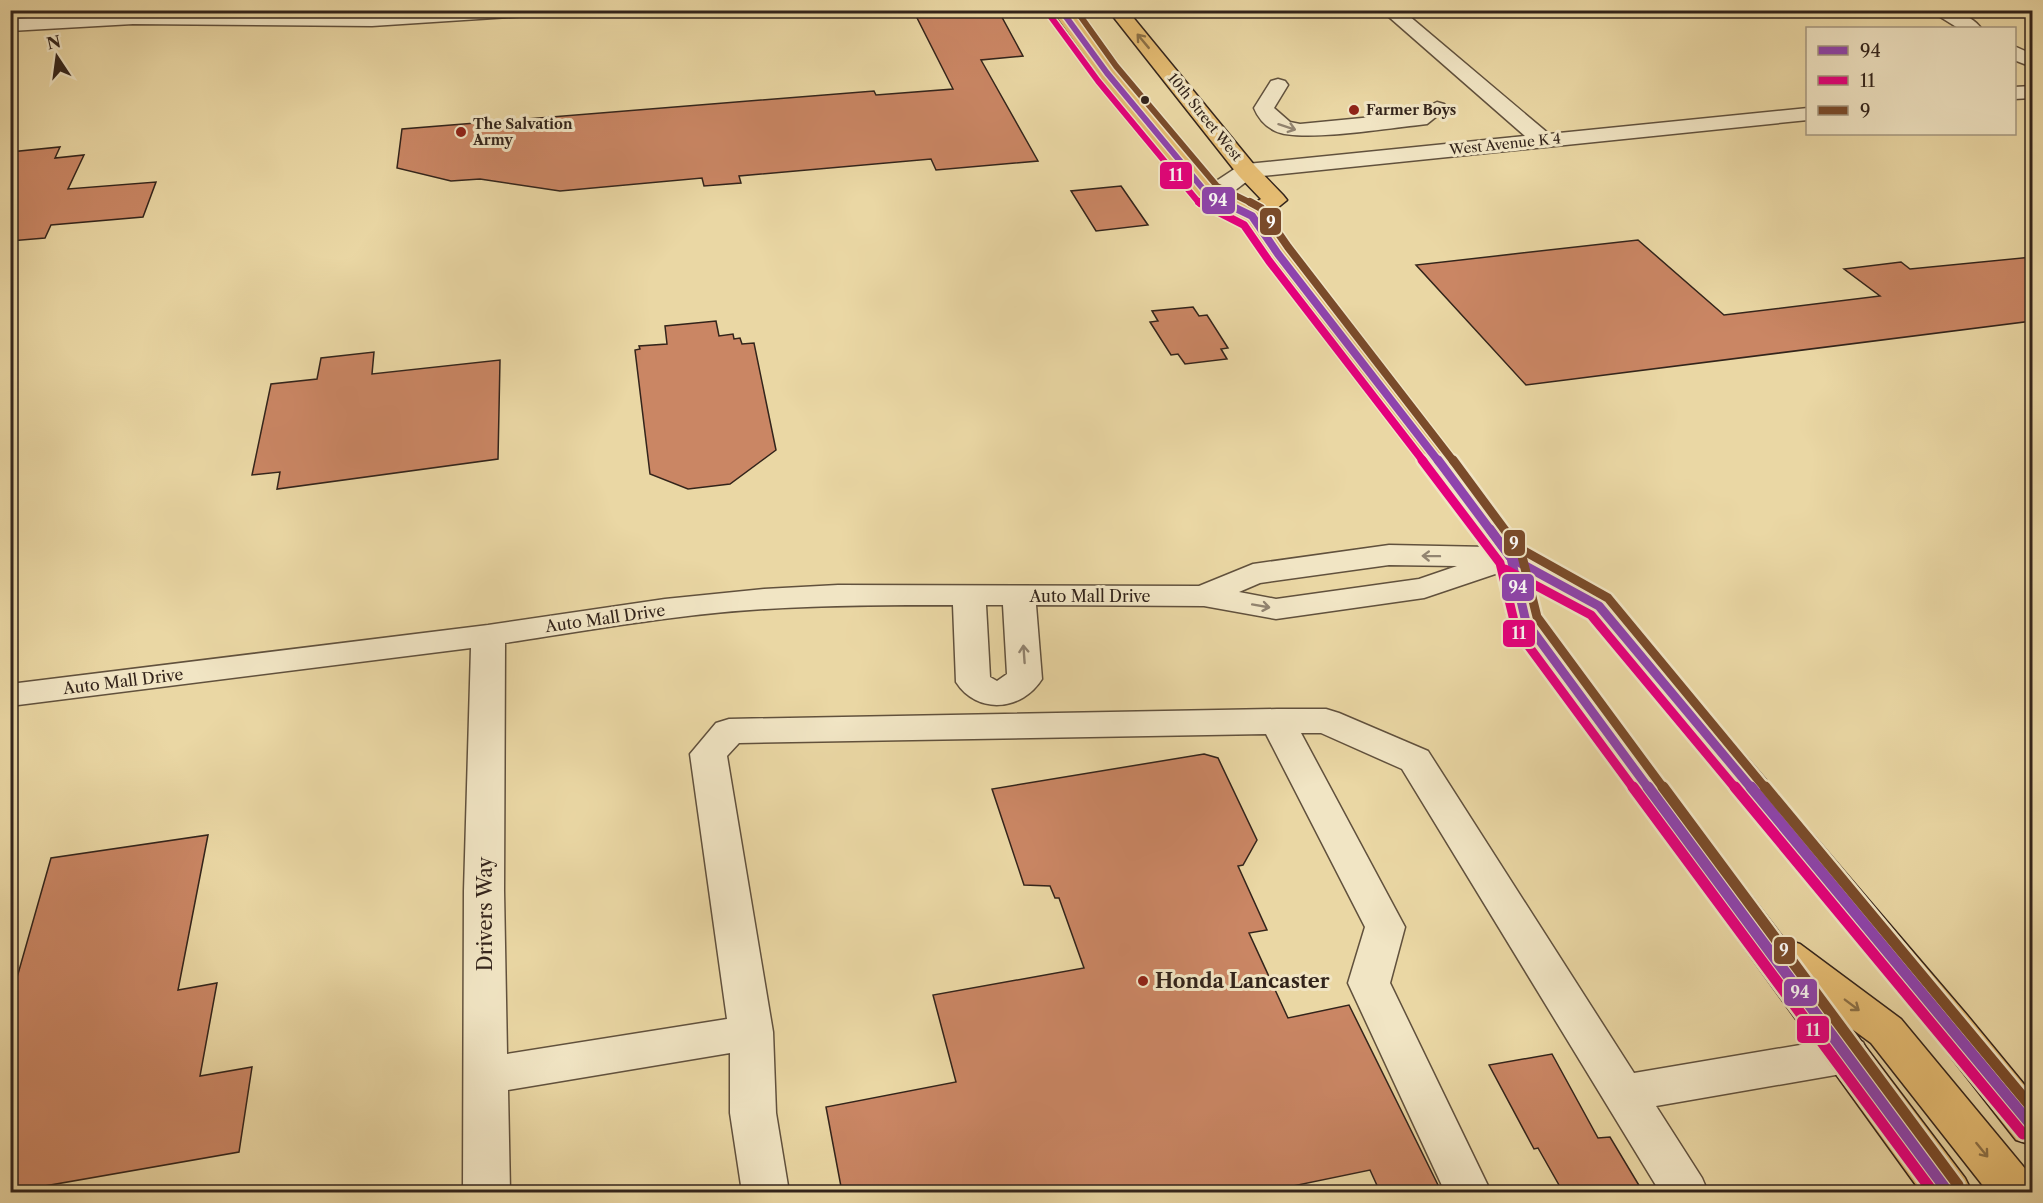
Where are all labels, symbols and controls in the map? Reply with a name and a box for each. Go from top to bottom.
north arrow [27,27,87,87]
legend [1806,27,2016,135]
text: N [45,31,63,54]
one-way arrow [1136,34,1150,49]
text: 94 [1860,40,1881,62]
street label: 10th Street West [1164,69,1246,165]
text: 11 [1860,70,1876,92]
unlabelled marker [1139,94,1151,106]
text: 9 [1860,100,1871,122]
place label: Farmer Boys [1366,101,1456,119]
marker: Farmer Boys [1347,103,1361,117]
place label: The Salvation Army [472,115,573,149]
one-way arrow [1277,122,1296,133]
marker: The Salvation Army [454,125,468,139]
street label: West Avenue K 4 [1447,129,1562,159]
line badge: 11 [1159,161,1193,190]
text: 11 [1169,165,1184,185]
line badge: 94 [1201,186,1236,215]
text: 94 [1208,190,1228,210]
line badge: 9 [1259,207,1282,236]
text: 9 [1266,212,1276,232]
line badge: 9 [1503,529,1526,557]
text: 9 [1509,533,1519,553]
one-way arrow [1422,550,1442,562]
line badge: 94 [1501,573,1535,602]
text: 94 [1508,577,1528,597]
street label: Auto Mall Drive [1028,586,1151,606]
street label: Auto Mall Drive [543,600,666,636]
one-way arrow [1251,601,1271,612]
line badge: 11 [1502,619,1536,648]
text: 11 [1512,623,1527,643]
one-way arrow [1018,644,1029,664]
street label: Auto Mall Drive [61,664,184,698]
street label: Drivers Way [473,856,497,971]
line badge: 9 [1773,936,1796,965]
text: 9 [1779,940,1789,960]
place label: Honda Lancaster [1155,969,1330,993]
marker: Honda Lancaster [1136,974,1150,988]
line badge: 94 [1783,978,1818,1007]
text: 94 [1790,982,1810,1002]
one-way arrow [1844,998,1860,1011]
line badge: 11 [1796,1015,1830,1044]
text: 11 [1806,1020,1821,1040]
one-way arrow [1975,1141,1988,1157]

